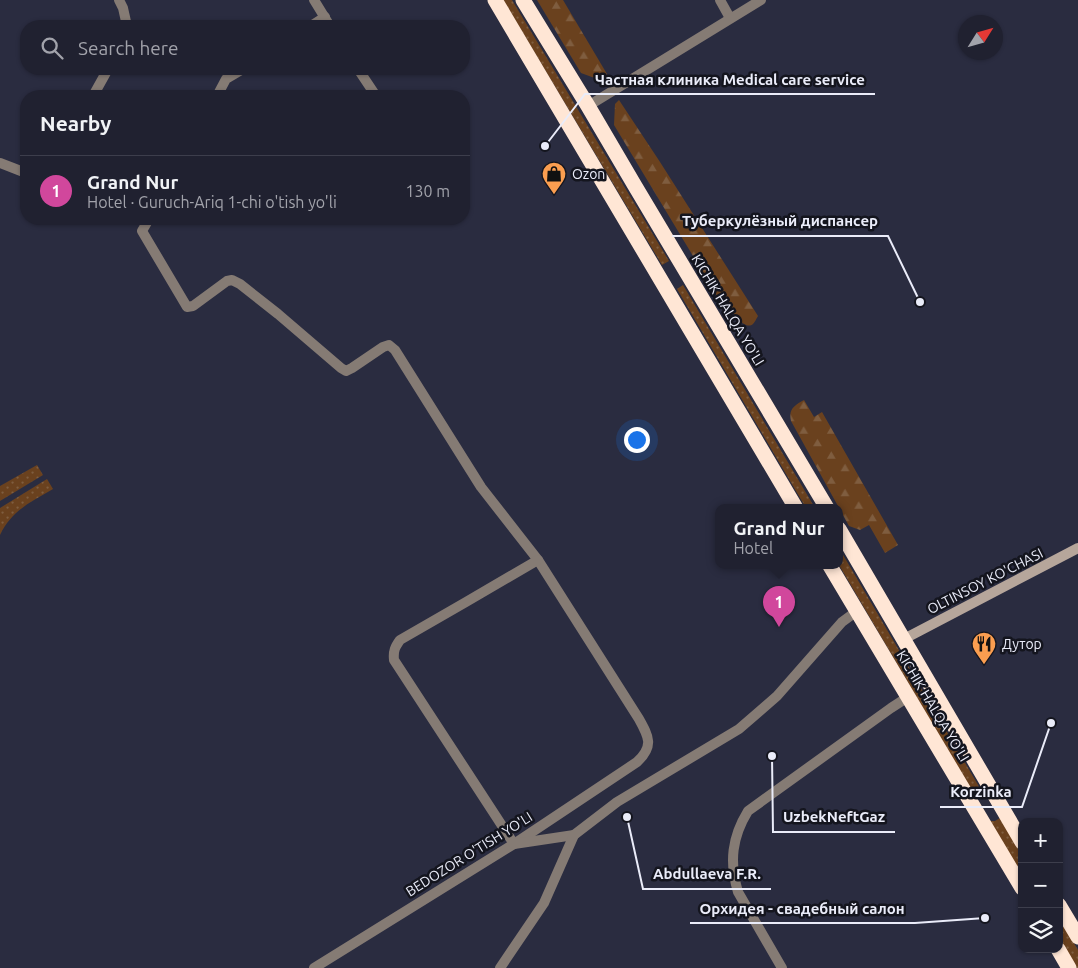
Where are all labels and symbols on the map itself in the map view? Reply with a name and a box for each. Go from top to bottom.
north arrow [958,15,1003,60]
callout: Частная клиника Medical care service [585,64,875,94]
text: Частная клиника Medical care service [595,71,865,88]
shop icon: Ozon [541,161,567,195]
place label: Ozon [572,166,605,182]
callout: Туберкулёзный диспансер [672,206,888,236]
text: Туберкулёзный диспансер [682,212,878,229]
street label: KICHIK HALQA YO'LI [688,252,768,368]
your location [624,427,650,453]
street label: OLTINSOY KO'CHASI [924,545,1046,617]
pin: 1 [763,586,795,627]
restaurant icon: Дутор [971,631,997,665]
place label: Дутор [1002,636,1042,652]
street label: KICHIK HALQA YO'LI [893,648,973,764]
callout: Korzinka [940,777,1022,807]
text: Korzinka [950,783,1012,800]
callout: UzbekNeftGaz [773,802,895,832]
street label: BEDOZOR O'TISH YO'LI [403,808,535,900]
text: UzbekNeftGaz [783,808,885,825]
callout: Abdullaeva F.R. [643,859,771,889]
text: Abdullaeva F.R. [653,865,761,882]
callout: Орхидея - свадебный салон [690,893,915,923]
text: Орхидея - свадебный салон [699,900,905,917]

